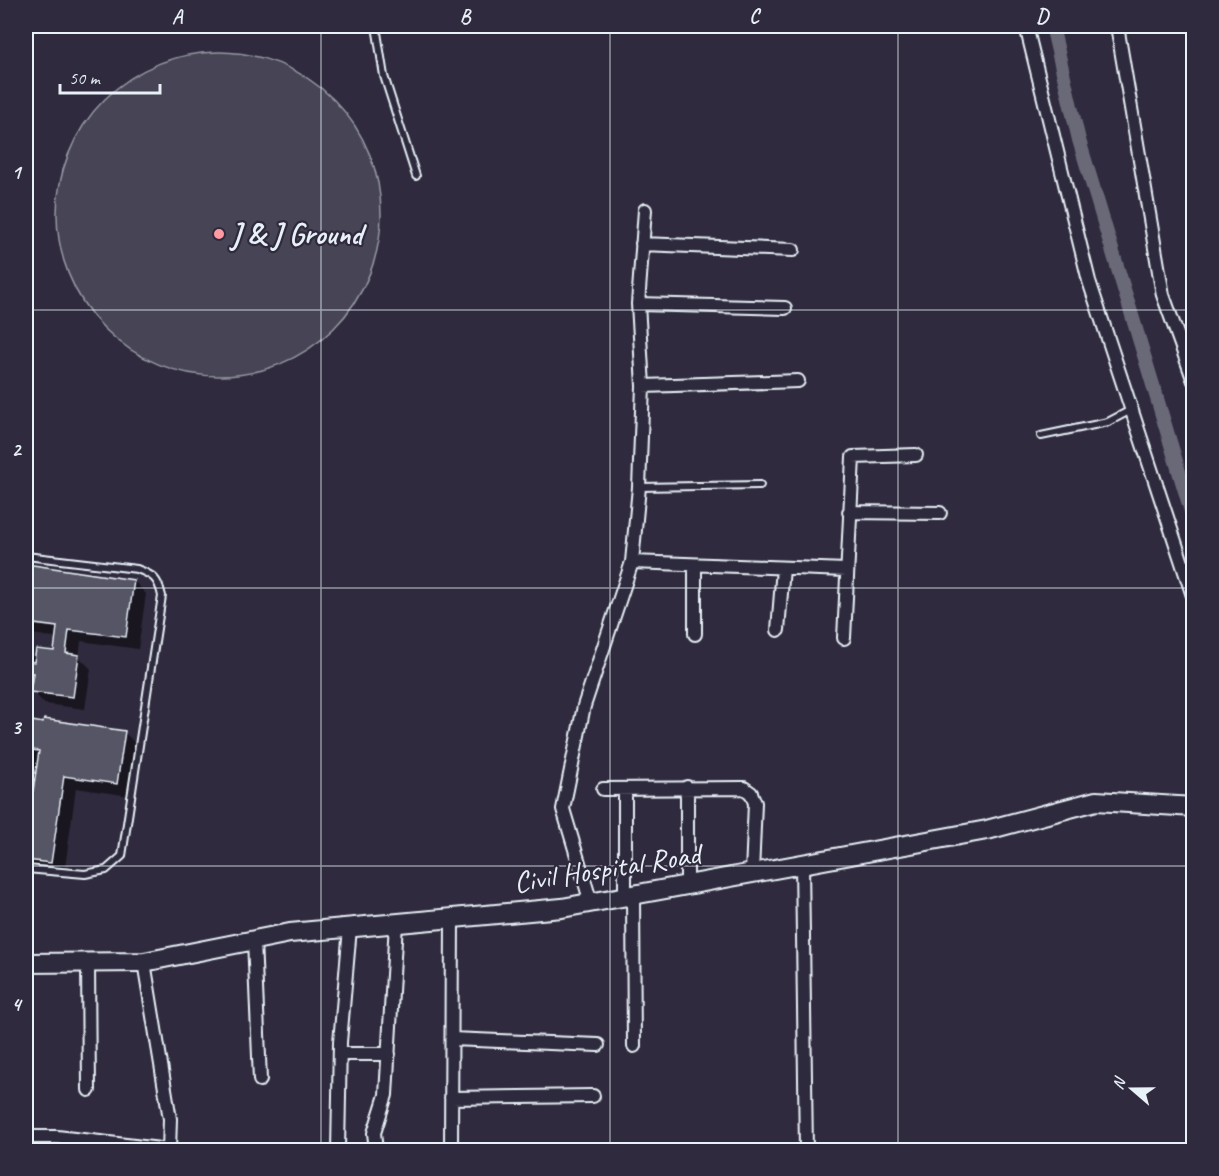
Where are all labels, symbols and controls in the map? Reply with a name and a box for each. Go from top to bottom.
text: A [172,4,184,29]
text: B [460,4,472,29]
text: C [749,4,761,29]
text: D [1036,4,1050,29]
scale bar [60,57,160,95]
text: 50 m [69,67,102,89]
text: 1 [12,160,23,185]
place label: J & J Ground [229,215,367,253]
marker: J & J Ground [212,227,226,241]
text: 2 [12,437,23,462]
text: 3 [12,715,23,740]
street label: Civil Hospital Road [511,834,707,901]
text: 4 [12,992,24,1017]
north arrow [1102,1059,1162,1119]
text: N [1108,1073,1131,1092]

